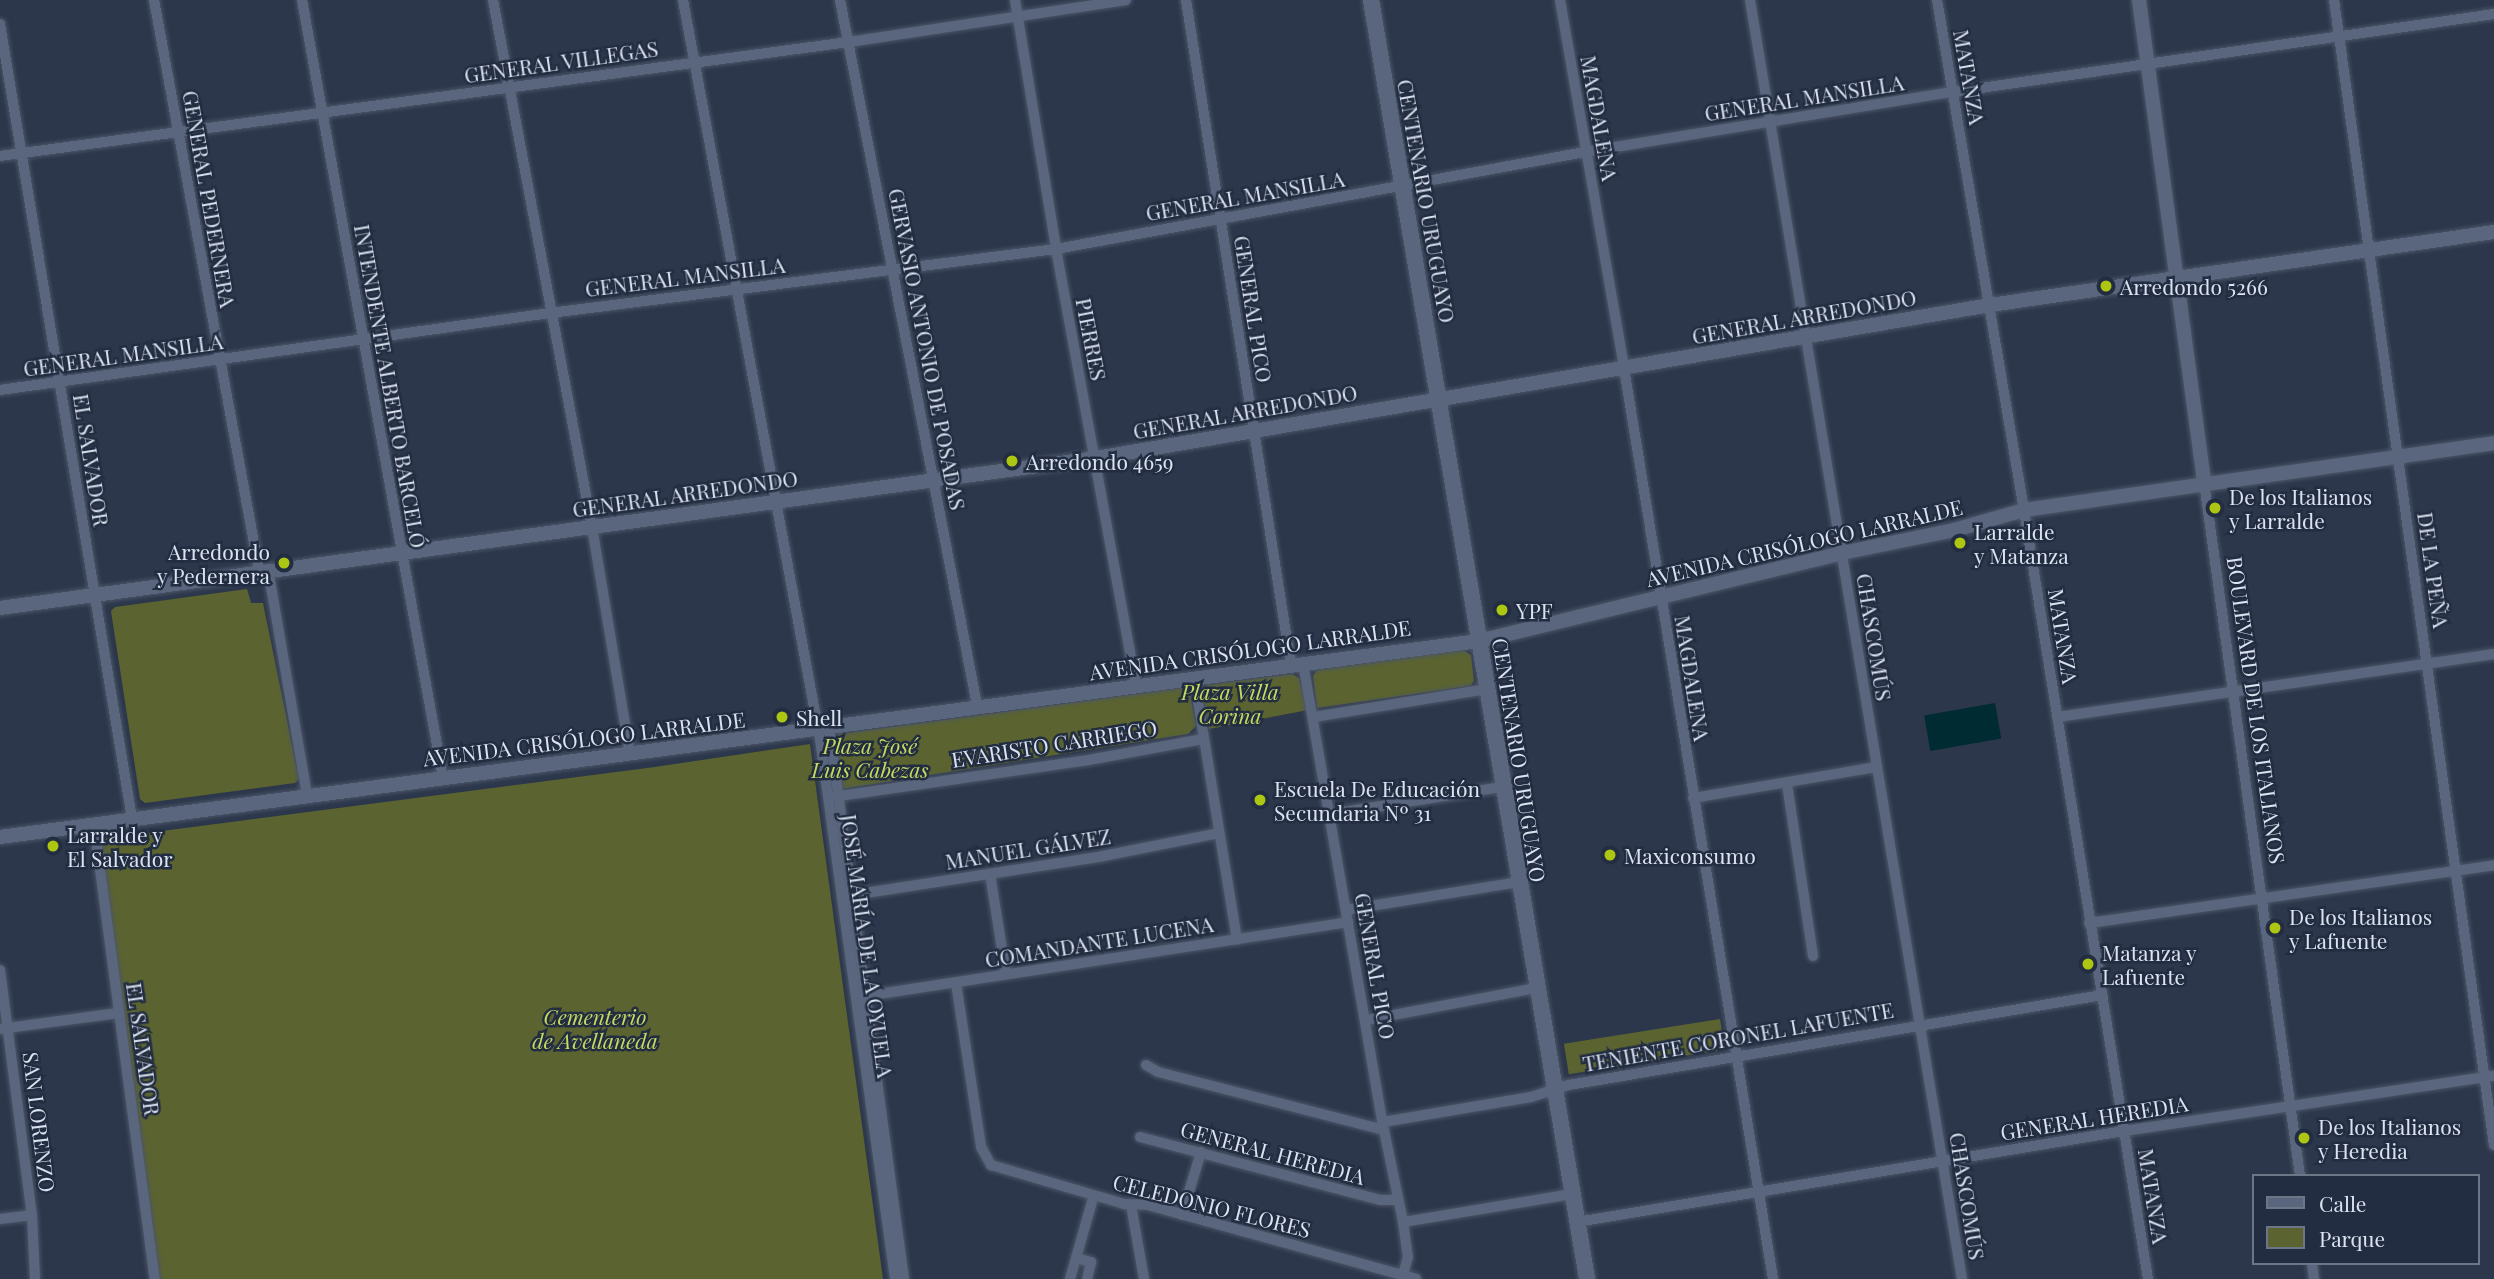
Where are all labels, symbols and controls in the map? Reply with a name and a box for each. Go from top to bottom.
street label: MATANZA [1949,28,1991,126]
street label: GENERAL VILLEGAS [462,35,660,87]
street label: MAGDALENA [1577,53,1623,183]
street label: GENERAL MANSILLA [1703,69,1905,125]
street label: CENTENARIO URUGUAYO [1393,77,1461,325]
street label: GENERAL PEDERNERA [178,88,242,310]
street label: GENERAL MANSILLA [1144,165,1346,225]
street label: GERVASIO ANTONIO DE POSADAS [884,186,972,512]
street label: INTENDENTE ALBERTO BARCELÓ [350,222,432,550]
street label: GENERAL PICO [1230,234,1278,384]
street label: GENERAL MANSILLA [583,251,787,301]
place label: Arredondo 5266 [2120,273,2268,299]
marker: Arredondo 5266 [2098,278,2114,294]
street label: GENERAL ARREDONDO [1689,284,1919,348]
street label: PIERRES [1072,296,1112,382]
street label: GENERAL MANSILLA [21,328,225,380]
street label: GENERAL ARREDONDO [1130,379,1360,443]
street label: EL SALVADOR [69,392,115,528]
place label: Arredondo 4659 [1026,448,1174,474]
marker: Arredondo 4659 [1004,453,1020,469]
street label: GENERAL ARREDONDO [570,465,800,521]
place label: De los Italianos y Larralde [2229,483,2373,533]
street label: AVENIDA CRISÓLOGO LARRALDE [1643,493,1965,591]
marker: De los Italianos y Larralde [2207,500,2223,516]
street label: DE LA PEÑA [2413,510,2455,630]
place label: Larralde y Matanza [1974,518,2069,568]
marker: Larralde y Matanza [1952,535,1968,551]
place label: Arredondo y Pedernera [156,538,270,588]
marker: Arredondo y Pedernera [276,555,292,571]
street label: BOULEVARD DE LOS ITALIANOS [2223,555,2291,865]
street label: CHASCOMÚS [1852,571,1898,703]
street label: MATANZA [2044,587,2084,685]
place label: YPF [1516,597,1553,623]
marker: YPF [1494,602,1510,618]
street label: MAGDALENA [1671,613,1715,743]
street label: AVENIDA CRISÓLOGO LARRALDE [1088,614,1412,684]
street label: CENTENARIO URUGUAYO [1488,636,1552,884]
park label: Plaza Villa Corina [1181,678,1279,728]
place label: Shell [796,704,842,730]
street label: AVENIDA CRISÓLOGO LARRALDE [422,706,746,770]
marker: Shell [774,709,790,725]
street label: EVARISTO CARRIEGO [949,714,1159,772]
park label: Plaza José Luis Cabezas [812,732,928,782]
place label: Escuela De Educación Secundaria Nº 31 [1274,775,1480,825]
marker: Escuela De Educación Secundaria Nº 31 [1252,792,1268,808]
street label: JOSÉ MARÍA DE LA OYUELA [837,813,899,1079]
place label: Larralde y El Salvador [67,821,172,871]
street label: MANUEL GÁLVEZ [943,822,1113,874]
marker: Larralde y El Salvador [45,838,61,854]
place label: Maxiconsumo [1624,842,1756,868]
marker: Maxiconsumo [1602,847,1618,863]
street label: GENERAL PICO [1351,891,1401,1041]
place label: De los Italianos y Lafuente [2289,903,2433,953]
street label: COMANDANTE LUCENA [983,910,1215,972]
marker: De los Italianos y Lafuente [2267,920,2283,936]
place label: Matanza y Lafuente [2102,939,2197,989]
marker: Matanza y Lafuente [2080,956,2096,972]
street label: EL SALVADOR [122,981,166,1117]
street label: TENIENTE CORONEL LAFUENTE [1581,996,1895,1076]
park label: Cementerio de Avellaneda [532,1003,658,1053]
street label: SAN LORENZO [19,1050,61,1194]
street label: GENERAL HEREDIA [1998,1090,2190,1144]
place label: De los Italianos y Heredia [2318,1113,2462,1163]
street label: GENERAL HEREDIA [1178,1115,1368,1189]
street label: CHASCOMÚS [1945,1130,1991,1262]
marker: De los Italianos y Heredia [2296,1130,2312,1146]
street label: MATANZA [2134,1147,2174,1245]
street label: CELEDONIO FLORES [1110,1168,1314,1242]
legend [2252,1174,2480,1265]
text: Calle [2319,1189,2366,1217]
text: Parque [2319,1224,2385,1252]

